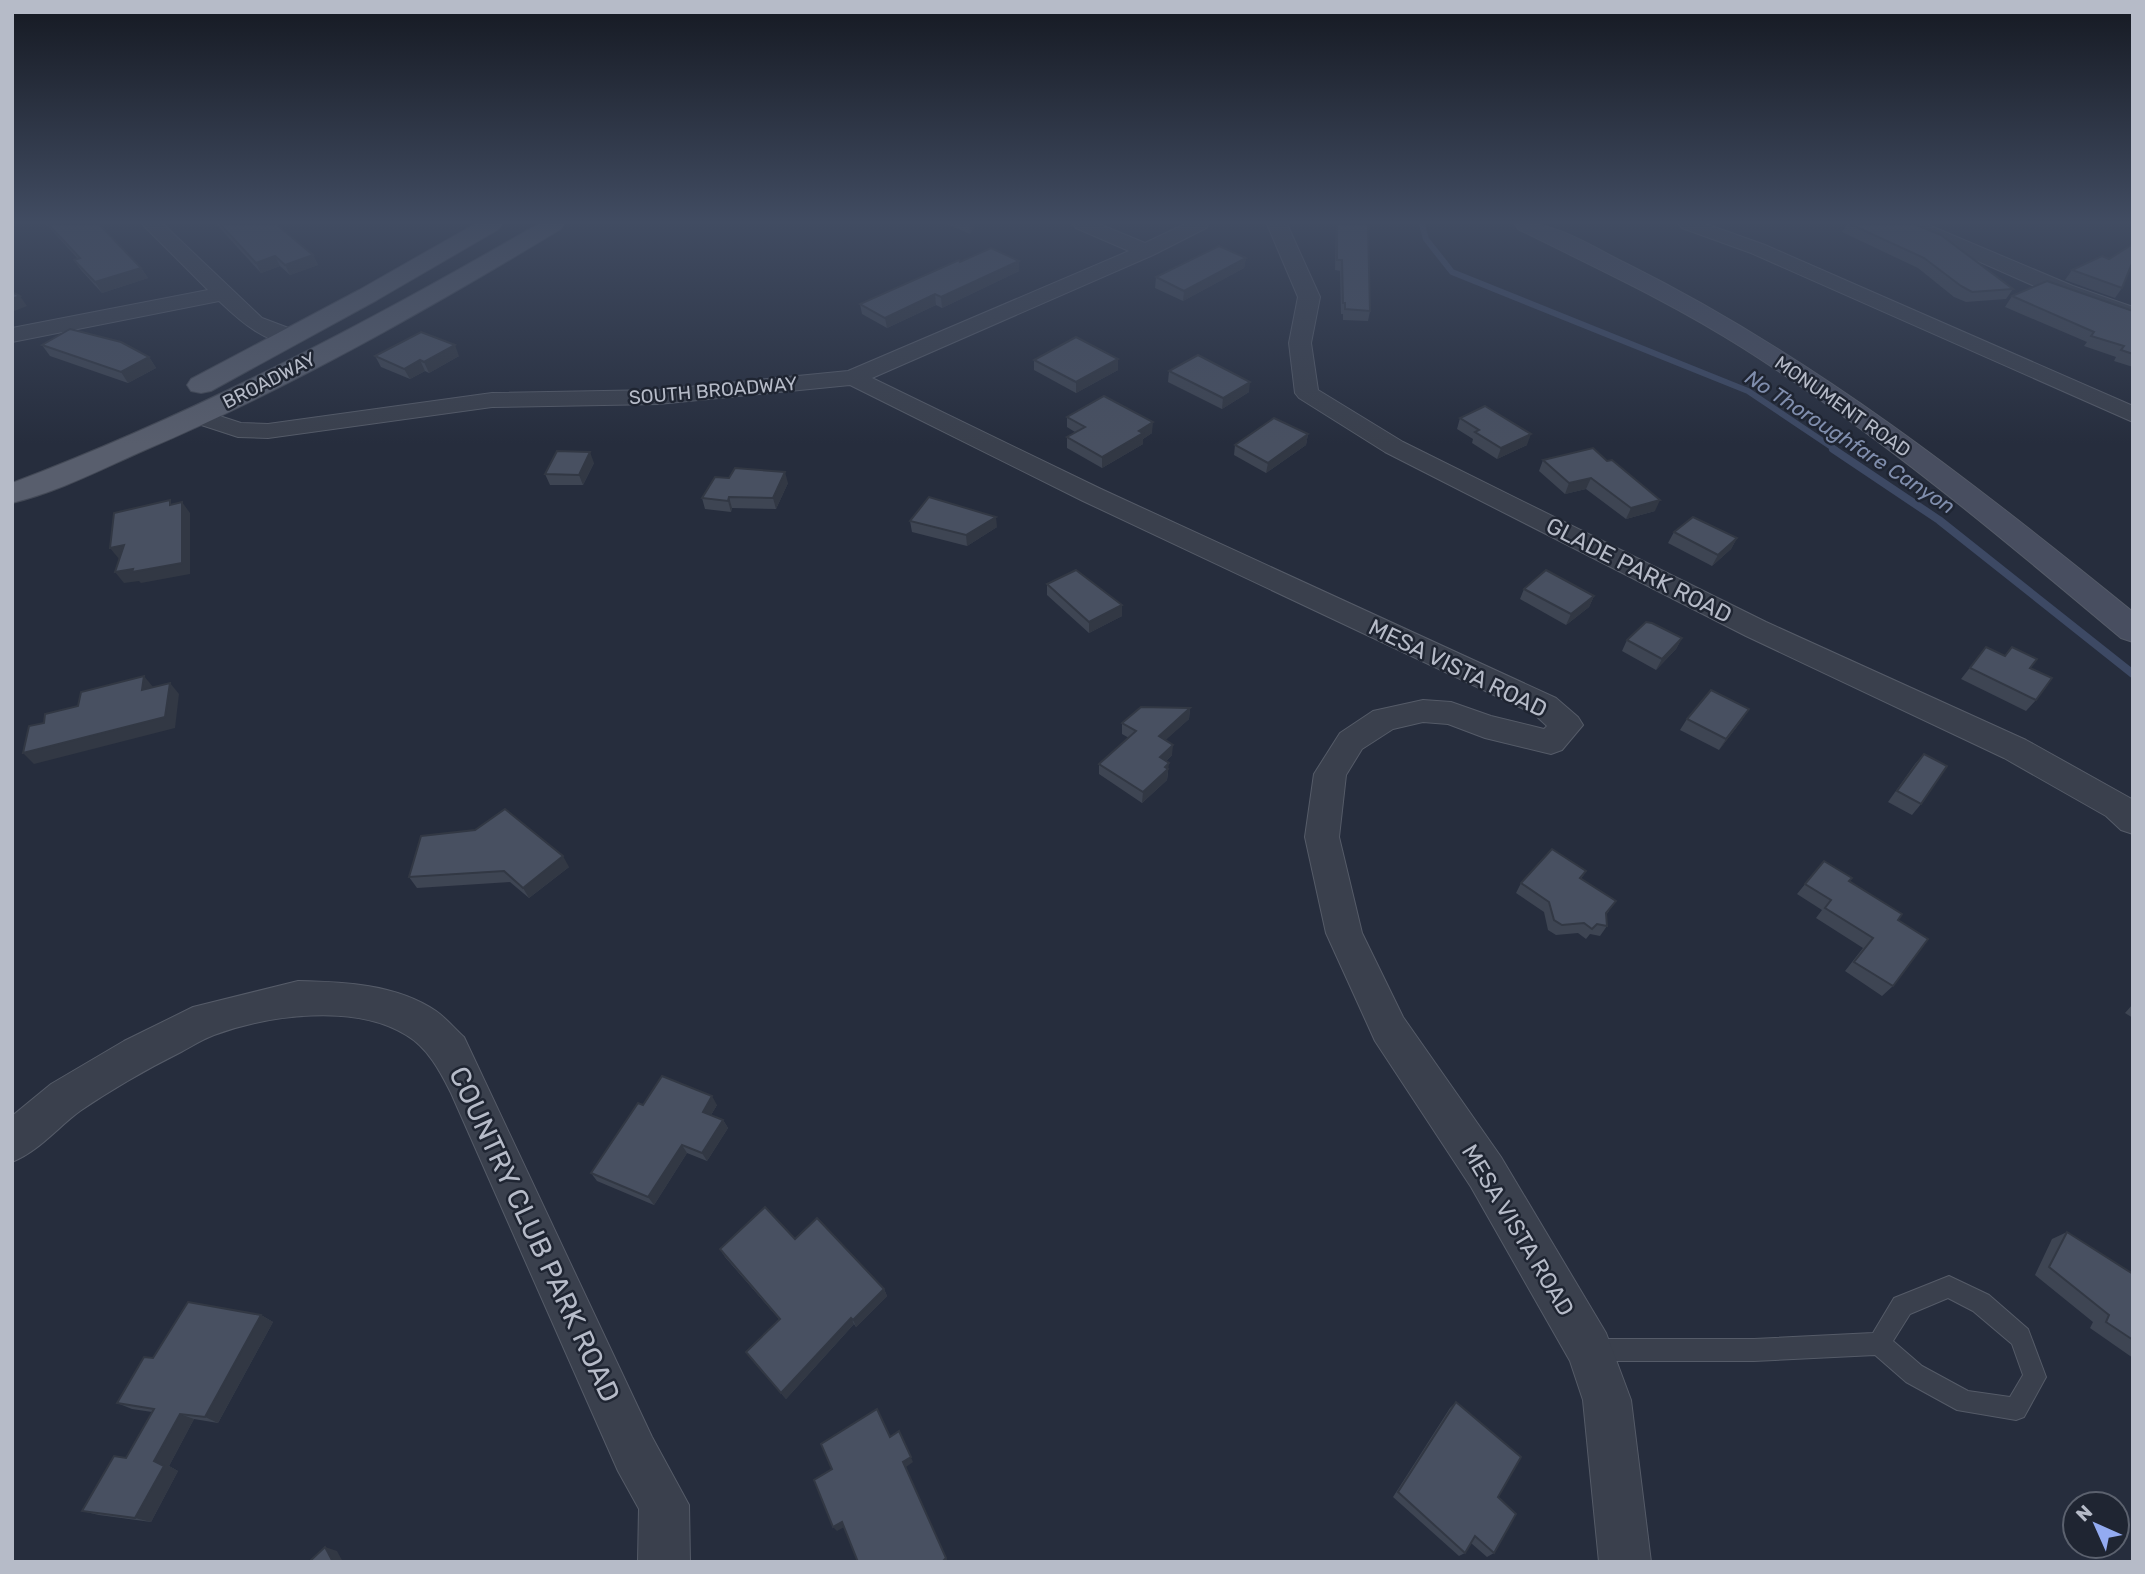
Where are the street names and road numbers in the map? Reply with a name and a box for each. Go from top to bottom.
street label: BROADWAY [219,347,320,414]
street label: MONUMENT ROAD [1770,351,1915,462]
street label: SOUTH BROADWAY [628,372,798,409]
street label: GLADE PARK ROAD [1542,511,1736,629]
street label: MESA VISTA ROAD [1364,613,1552,723]
street label: COUNTRY CLUB PARK ROAD [442,1061,627,1407]
street label: MESA VISTA ROAD [1456,1139,1580,1321]

